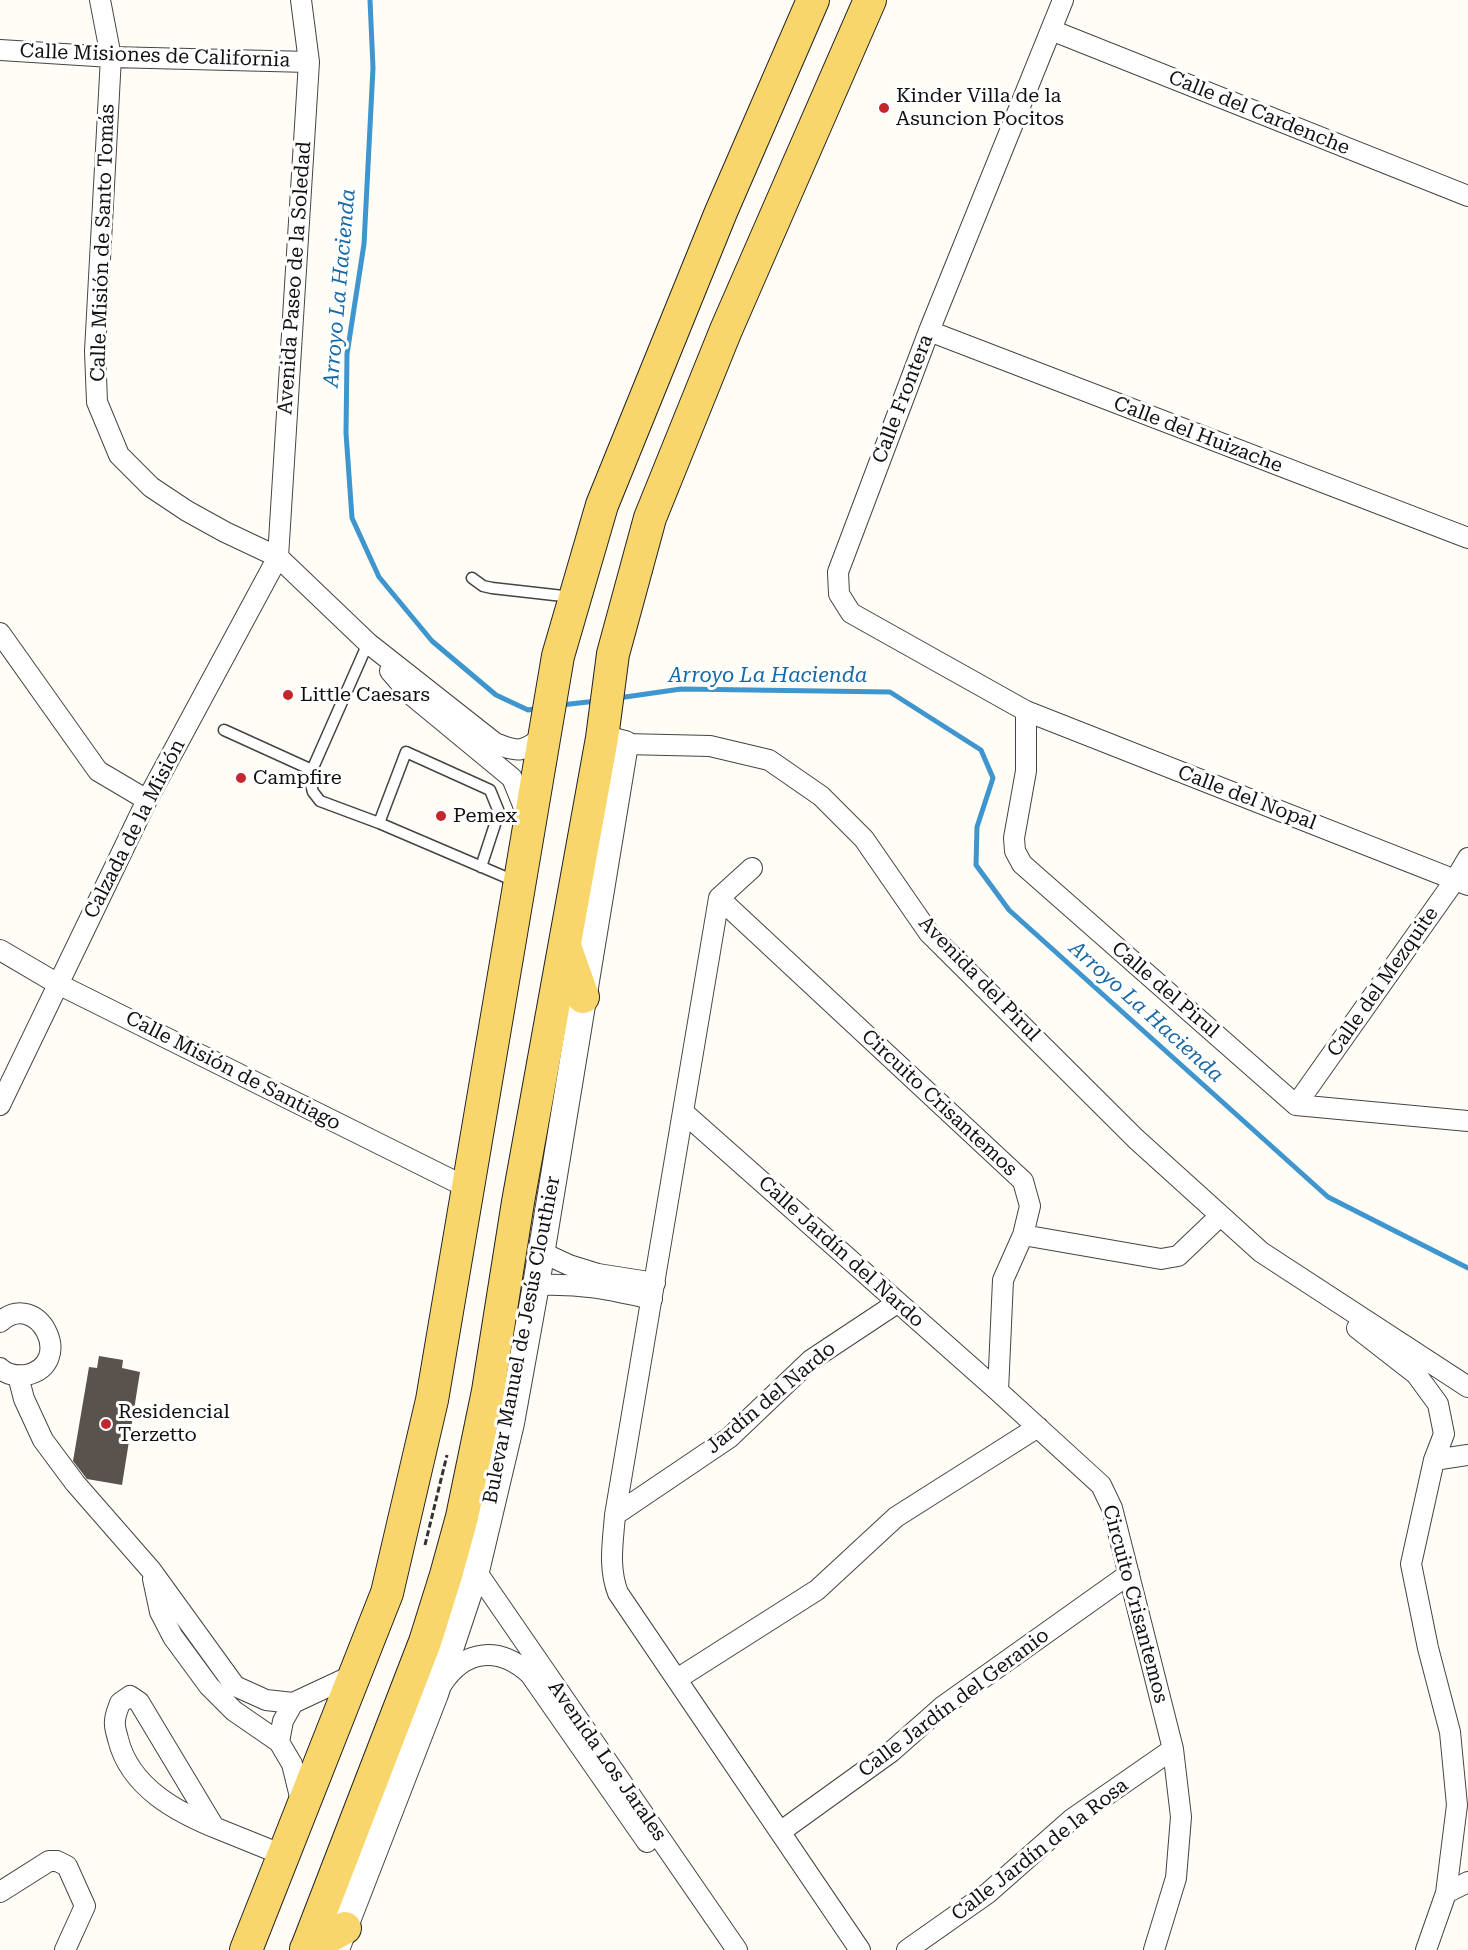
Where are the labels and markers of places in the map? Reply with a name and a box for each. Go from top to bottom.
place label: Kinder Villa de la Asuncion Pocitos [896,84,1064,131]
marker: Kinder Villa de la Asuncion Pocitos [877,101,891,115]
place label: Little Caesars [300,683,430,707]
marker: Little Caesars [281,688,295,702]
place label: Campfire [253,766,342,790]
marker: Campfire [234,771,248,785]
place label: Pemex [453,804,517,828]
marker: Pemex [434,809,448,823]
place label: Residencial Terzetto [118,1400,230,1447]
marker: Residencial Terzetto [99,1417,113,1431]

